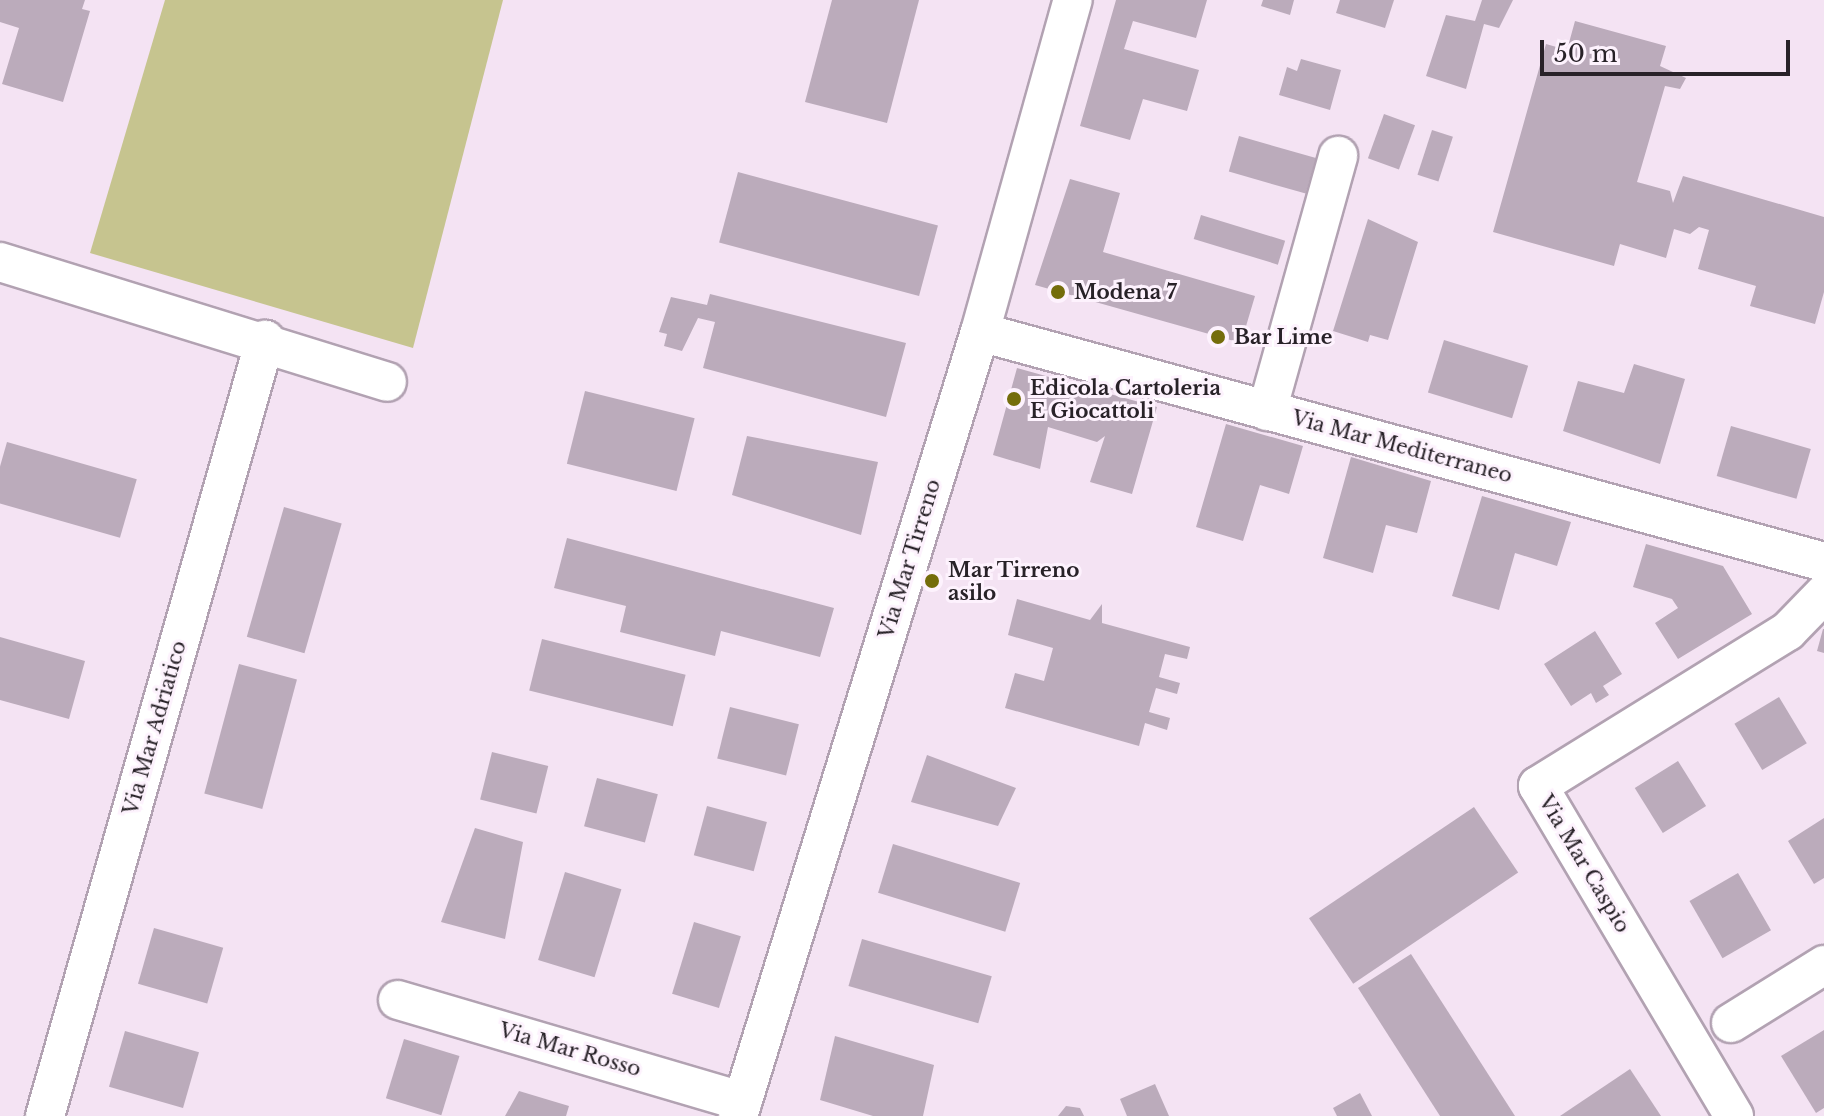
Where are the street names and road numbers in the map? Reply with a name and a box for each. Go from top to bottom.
street label: Via Mar Mediterraneo [1289,406,1515,488]
street label: Via Mar Tirreno [874,476,946,642]
street label: Via Mar Adriatico [118,637,192,819]
street label: Via Mar Caspio [1533,791,1635,937]
street label: Via Mar Rosso [496,1018,644,1082]

